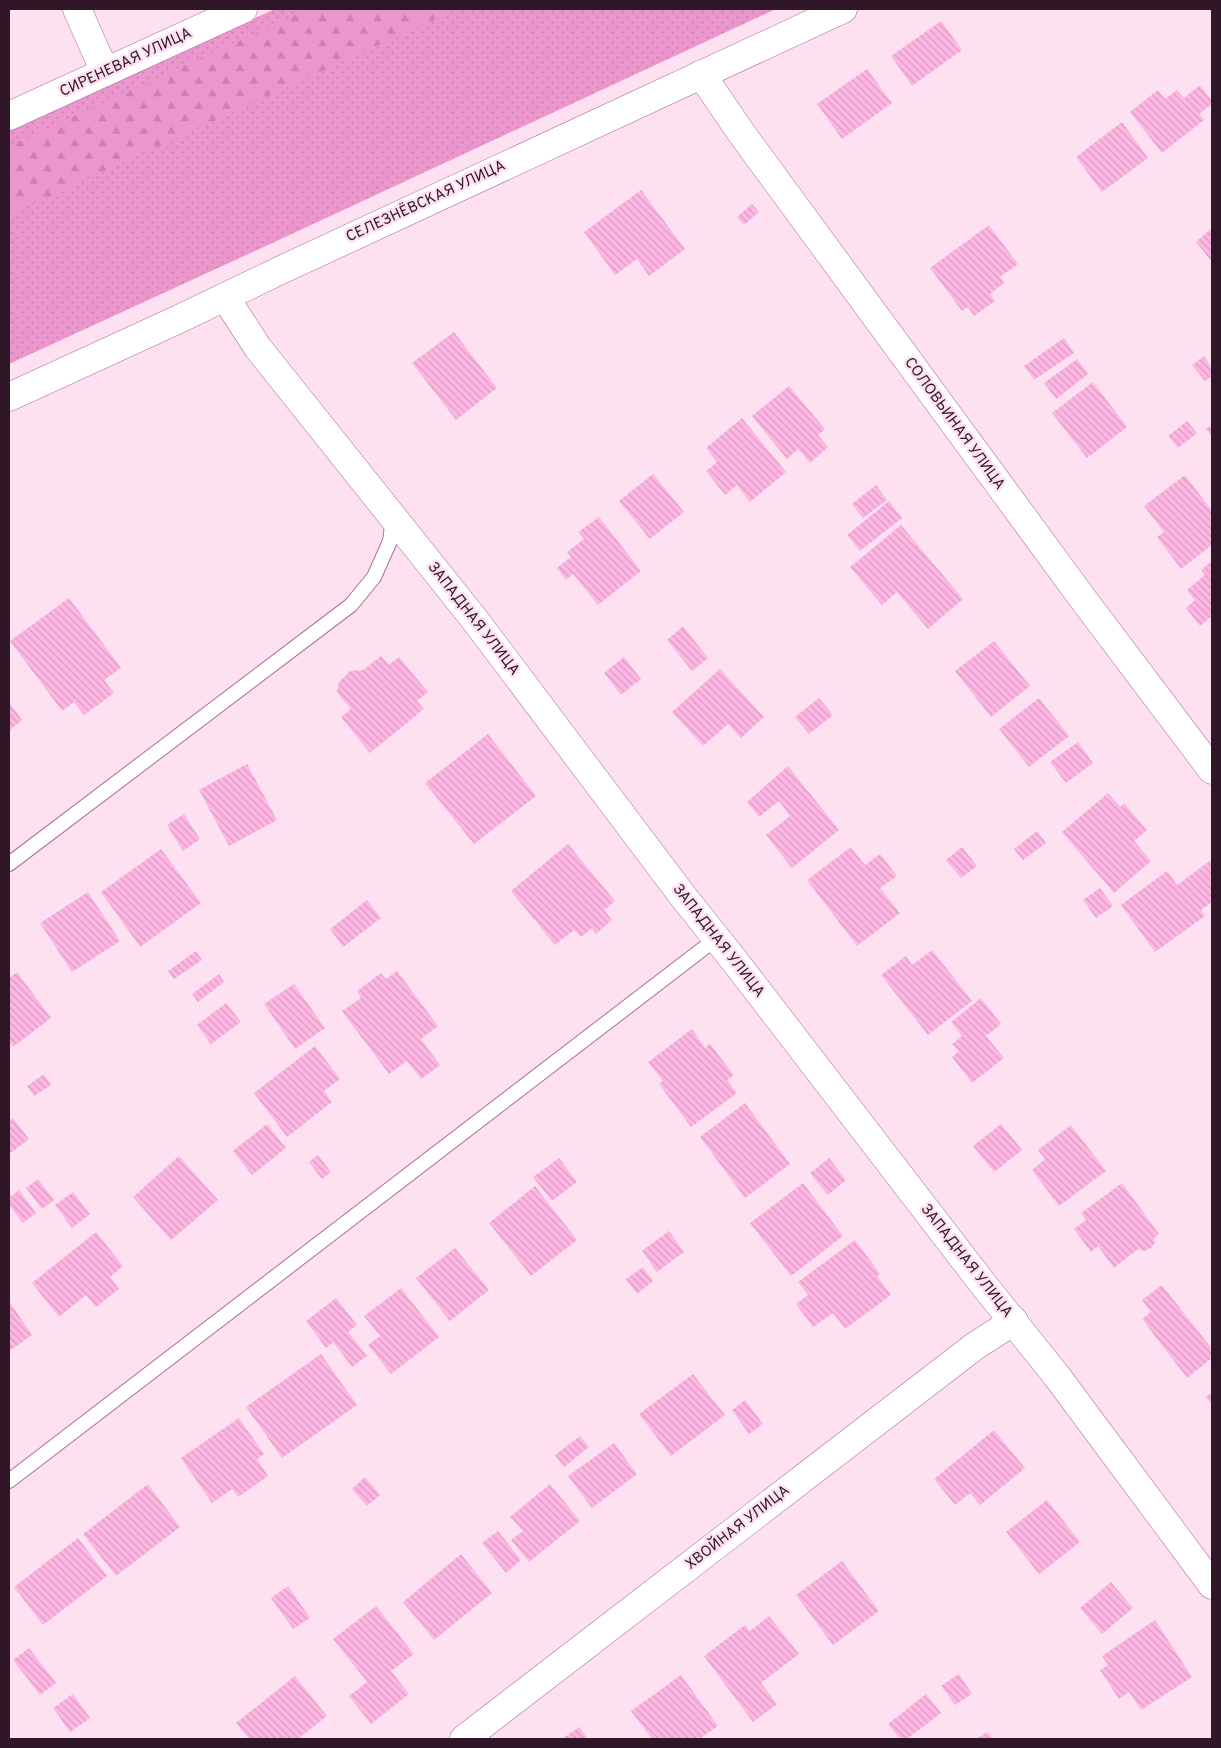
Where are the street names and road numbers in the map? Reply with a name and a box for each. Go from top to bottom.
street label: СИРЕНЕВАЯ УЛИЦА [57,24,195,102]
street label: СЕЛЕЗНЁВСКАЯ УЛИЦА [343,156,509,247]
street label: СОЛОВЬИНАЯ УЛИЦА [900,354,1008,494]
street label: ЗАПАДНАЯ УЛИЦА [423,558,523,680]
street label: ЗАПАДНАЯ УЛИЦА [668,880,768,1002]
street label: ЗАПАДНАЯ УЛИЦА [916,1200,1016,1322]
street label: ХВОЙНАЯ УЛИЦА [681,1480,794,1575]

